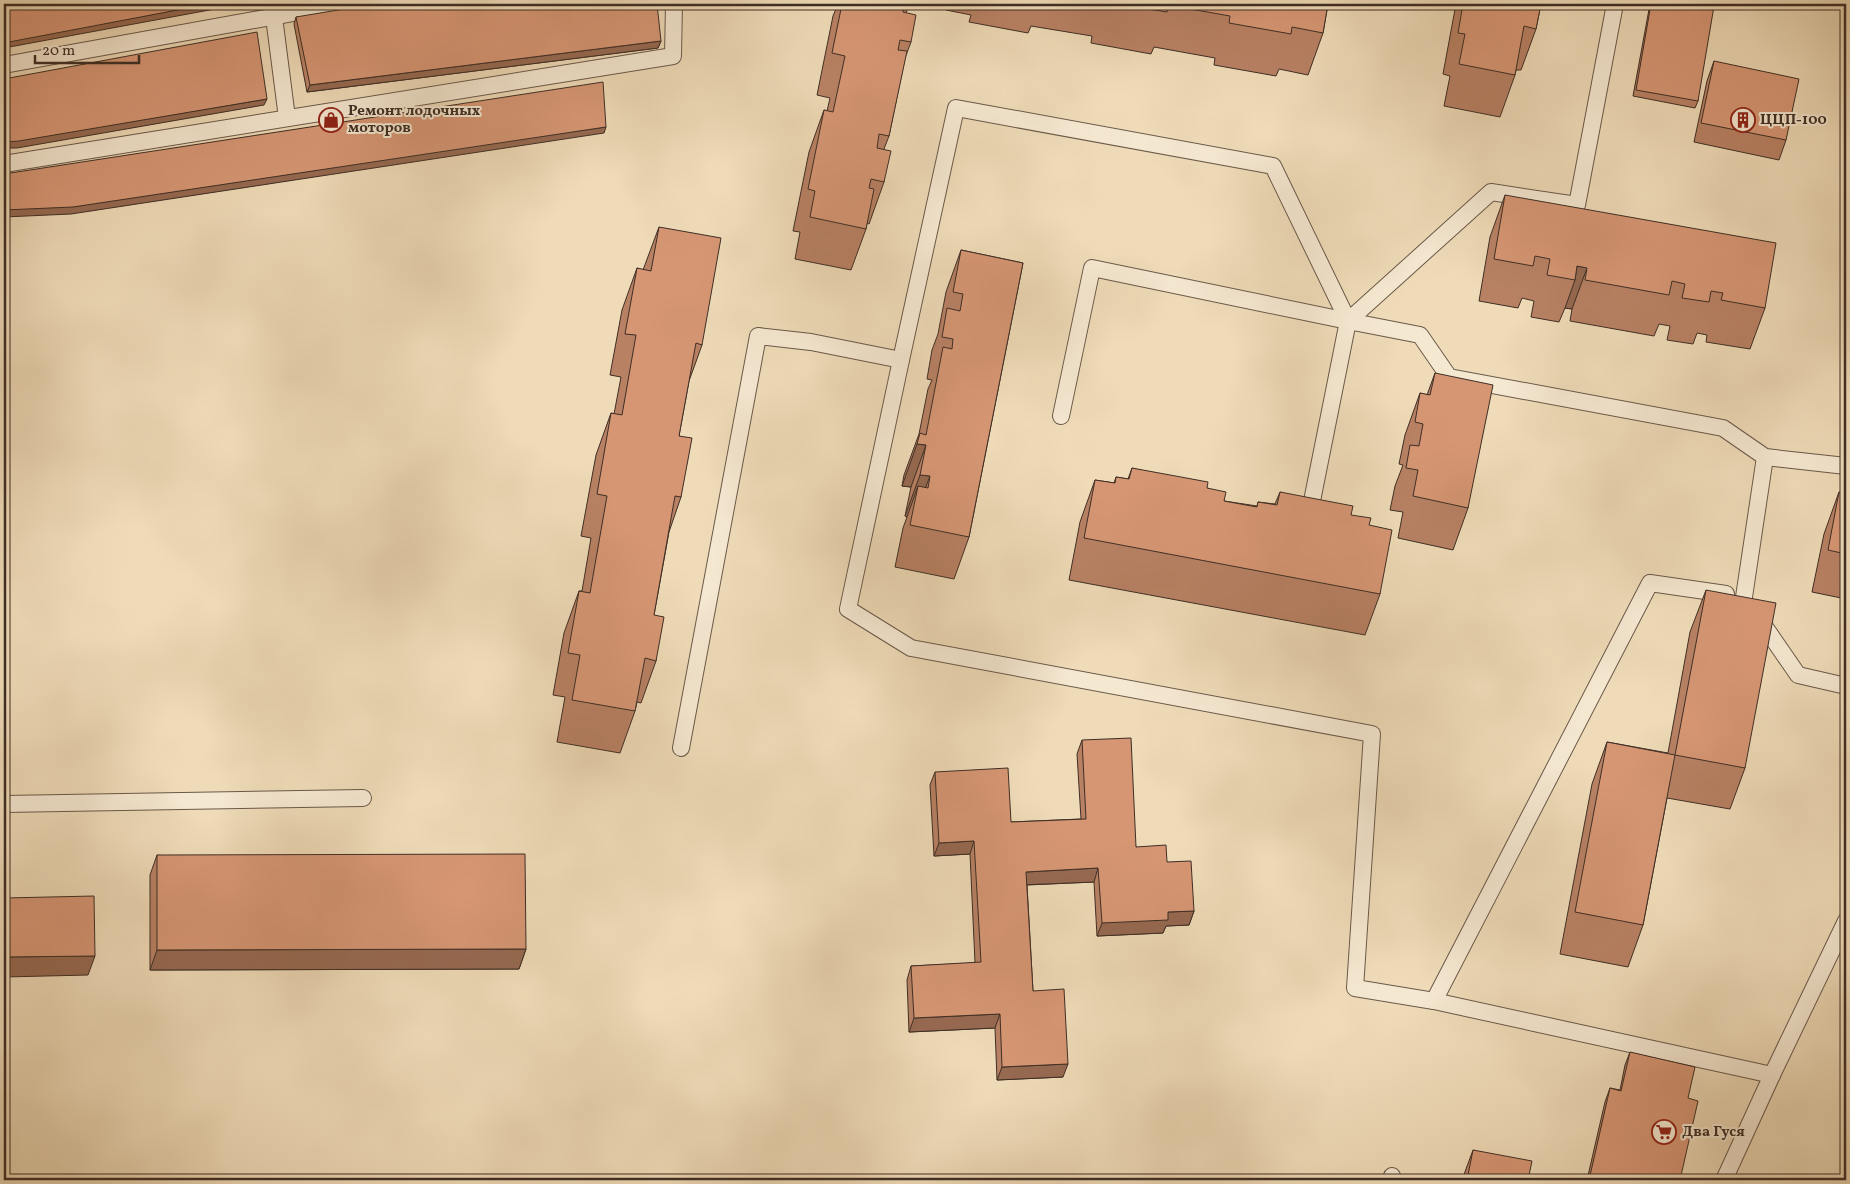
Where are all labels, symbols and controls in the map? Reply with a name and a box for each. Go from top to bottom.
scale bar [35,32,139,64]
text: 20 m [42,41,75,62]
place label: Ремонт лодочных моторов [348,101,481,139]
shop icon: Ремонт лодочных моторов [318,107,344,133]
building icon: ЦЦП-100 [1730,107,1756,133]
place label: ЦЦП-100 [1760,110,1827,131]
supermarket icon: Два Гуся [1651,1119,1677,1145]
place label: Два Гуся [1682,1122,1745,1143]

